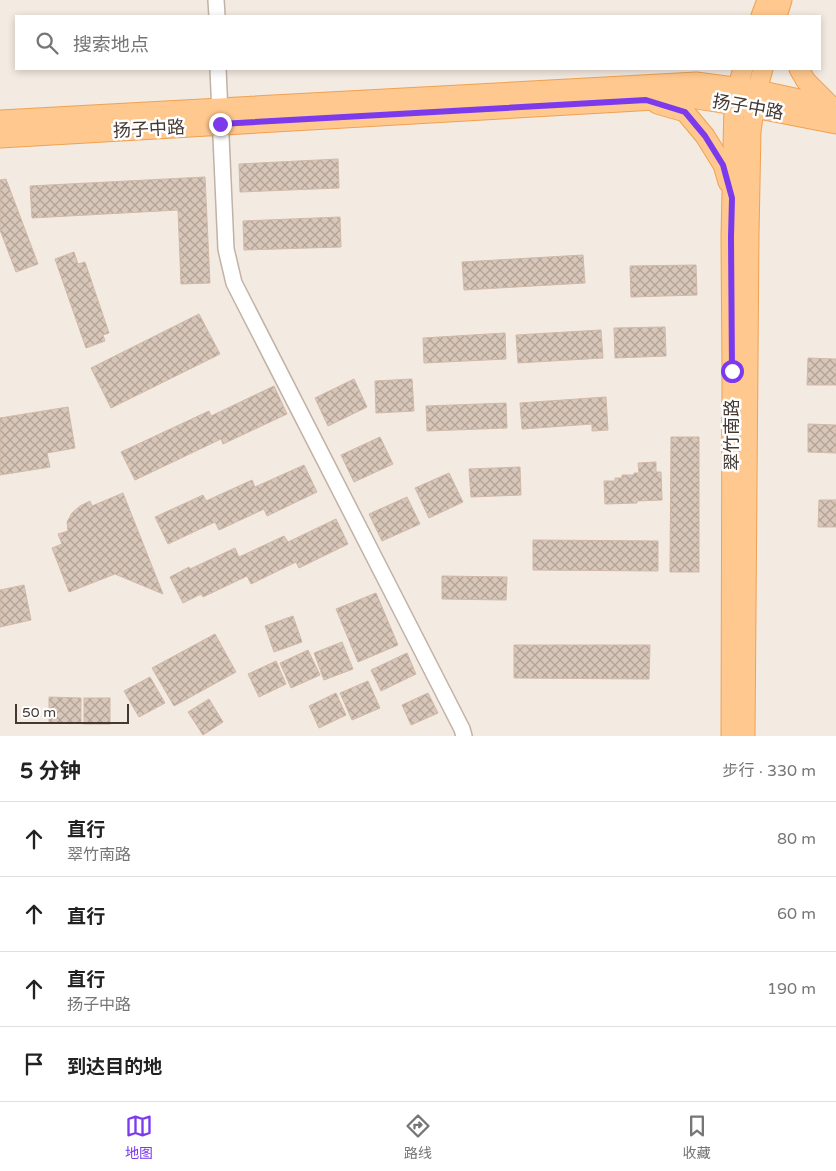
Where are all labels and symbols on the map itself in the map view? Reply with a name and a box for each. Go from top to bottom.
street label: 扬子中路 [711,90,785,124]
route end [209,113,232,136]
street label: 扬子中路 [112,116,186,142]
route start [721,360,744,383]
street label: 翠竹南路 [721,399,743,471]
scale bar [15,701,129,724]

